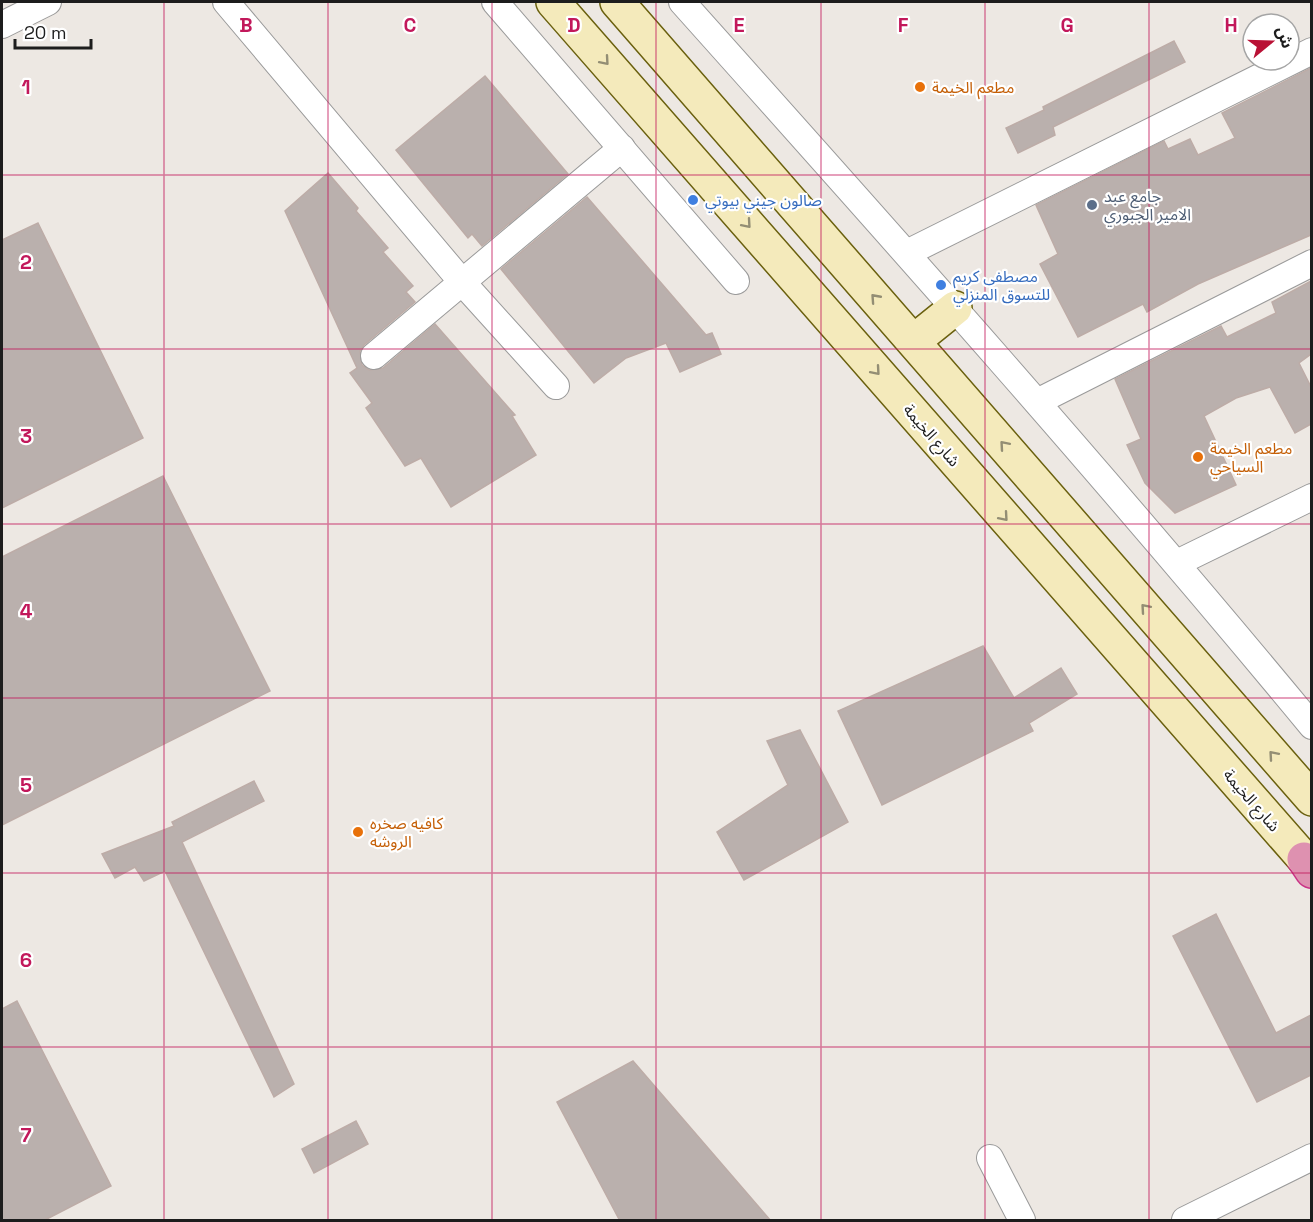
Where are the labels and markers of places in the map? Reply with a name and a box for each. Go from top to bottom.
place label: مطعم الخيمة [932,77,1014,100]
marker: مطعم الخيمة [913,80,927,94]
place label: جامع عبد الامير الجبوري [1104,186,1191,227]
place label: صالون جيني بيوتي [705,190,822,213]
marker: صالون جيني بيوتي [686,193,700,207]
marker: جامع عبد الامير الجبوري [1085,198,1099,212]
place label: مصطفى كريم للتسوق المنزلي [953,266,1050,307]
marker: مصطفى كريم للتسوق المنزلي [934,278,948,292]
place label: مطعم الخيمة السياحي [1210,438,1292,479]
marker: مطعم الخيمة السياحي [1191,450,1205,464]
place label: كافيه صخره الروشه [370,813,443,852]
marker: كافيه صخره الروشه [351,825,365,839]

